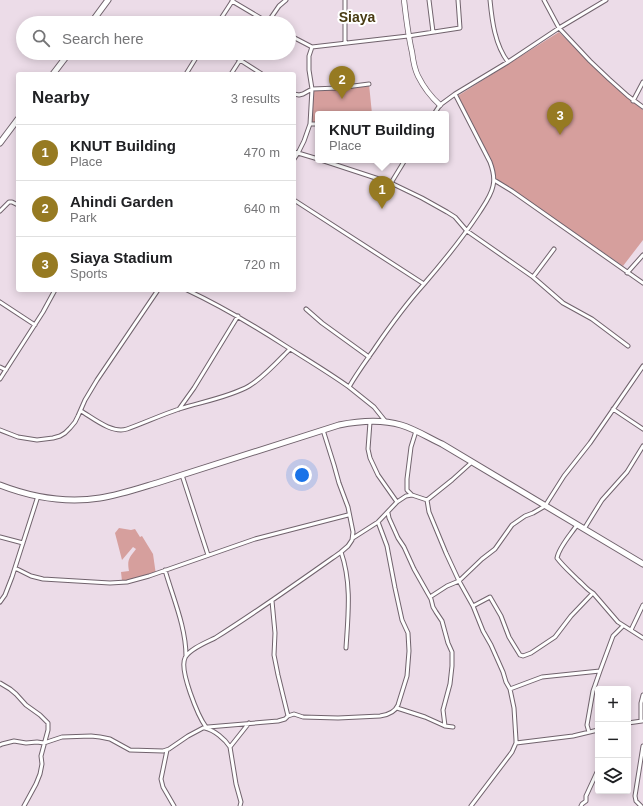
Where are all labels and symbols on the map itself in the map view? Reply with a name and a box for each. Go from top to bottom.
district label: Siaya [339,9,376,25]
pin: 2 [329,66,355,99]
pin: 3 [547,102,573,135]
pin: 1 [369,176,395,209]
your location [292,465,312,485]

